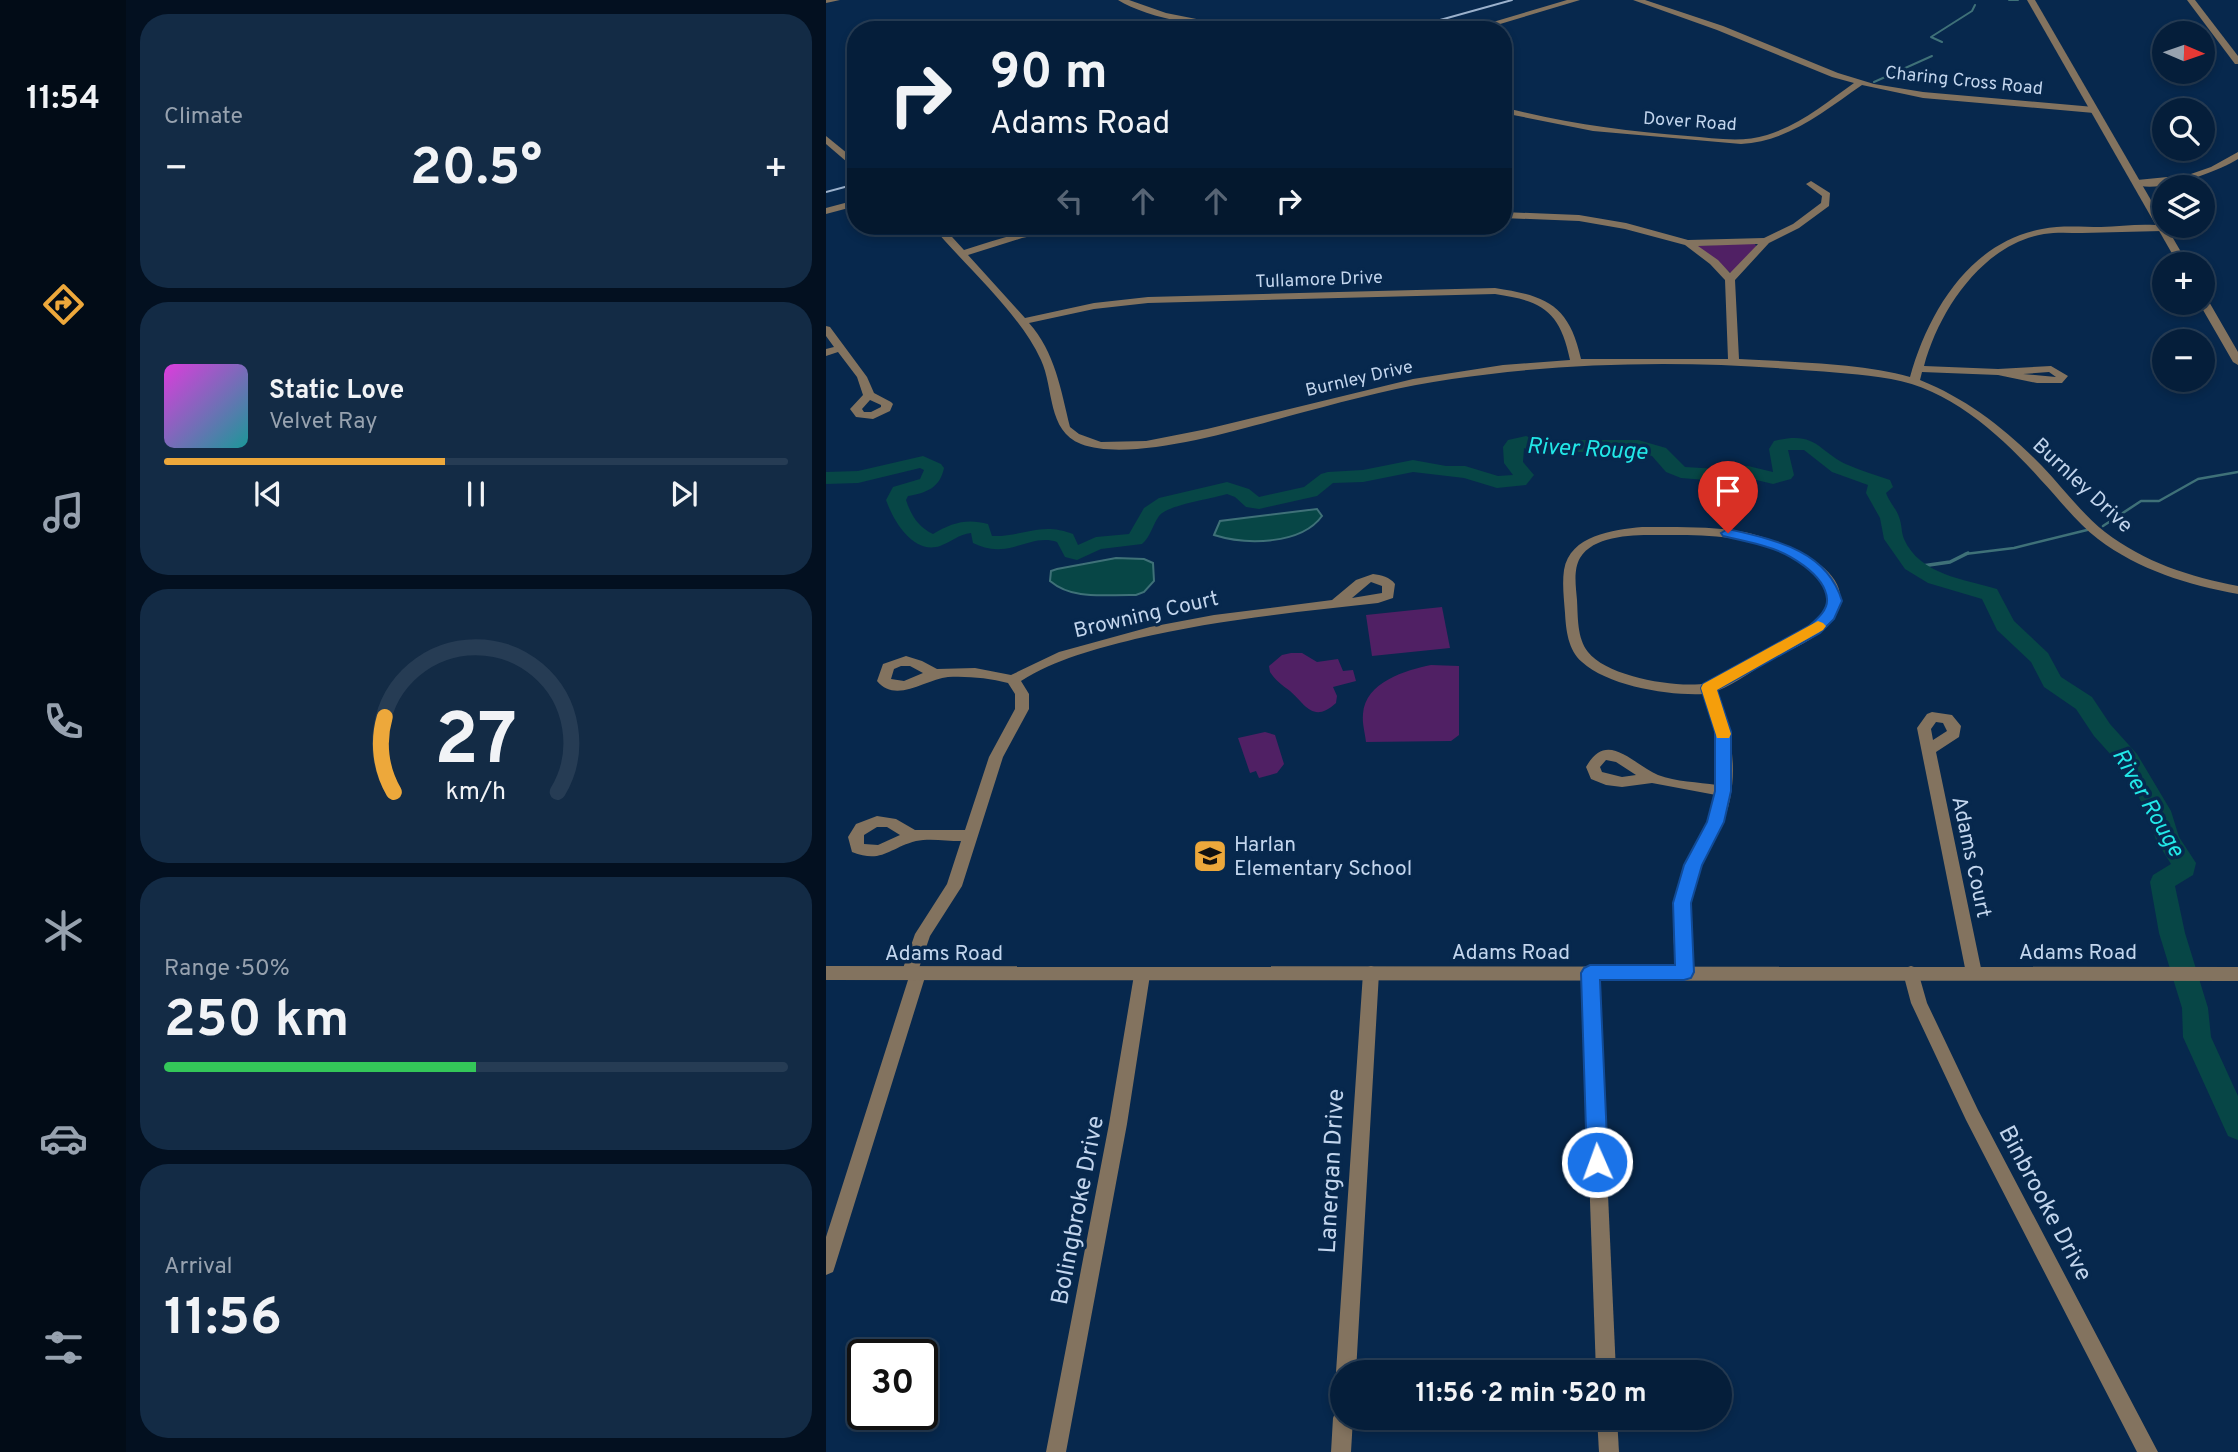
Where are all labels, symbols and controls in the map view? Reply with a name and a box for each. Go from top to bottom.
north arrow [2152,21,2216,84]
map controls [2152,21,2215,392]
text: 90 m [990,44,1108,106]
icon: right [875,49,966,140]
street label: Charing Cross Road [1884,62,2044,101]
text: 11:54 [26,80,100,120]
button: search [2152,98,2215,161]
text: Climate [164,103,243,132]
text: Adams Road [990,105,1170,145]
street label: Dover Road [1642,108,1738,137]
text: 20.5° [410,137,542,203]
text: − [164,146,189,195]
text: + [763,146,788,195]
button: layers [2152,175,2215,238]
icon: left [1051,182,1089,220]
icon: ahead [1124,182,1162,220]
icon: ahead [1197,182,1235,220]
icon: right [1270,182,1308,220]
button: + [2152,252,2215,315]
street label: Tullamore Drive [1255,267,1383,294]
icon: directions [39,280,88,329]
button: − [2152,329,2215,392]
street label: Burnley Drive [1303,356,1415,403]
text: Static Love [269,375,404,408]
text: Velvet Ray [269,408,377,437]
water label: River Rouge [1526,433,1649,468]
street label: Burnley Drive [2026,433,2138,540]
pin [1698,461,1758,533]
icon: arrive [1709,472,1747,510]
icon: previous [249,475,287,513]
icon: pause [457,475,495,513]
icon: next [665,475,703,513]
icon: music [39,488,88,537]
street label: Browning Court [1071,586,1221,645]
icon: phone [39,697,88,746]
text: 27 [435,698,517,790]
water label: River Rouge [2104,744,2190,864]
text: km/h [446,777,506,809]
street label: Adams Court [1944,794,1997,921]
place label: Harlan Elementary School [1234,832,1412,883]
school or university icon: Harlan Elementary School [1191,837,1229,875]
icon: climate [39,906,88,955]
street label: Adams Road [1452,940,1570,967]
street label: Adams Road [2019,940,2137,967]
street label: Adams Road [885,941,1003,968]
text: Range · 50% [164,955,290,984]
text: 250 km [164,989,349,1055]
street label: Lanergan Drive [1314,1088,1352,1254]
street label: Bolingbroke Drive [1046,1113,1112,1308]
icon: car [39,1114,88,1163]
street label: Binbrooke Drive [1991,1121,2098,1287]
position arrow [1560,1125,1634,1199]
text: Arrival [164,1253,233,1282]
text: 11:56 [164,1287,282,1353]
icon: filters [39,1323,88,1372]
speed limit sign: 30 [847,1339,938,1430]
text: 11:56 · 2 min · 520 m [1415,1378,1647,1411]

